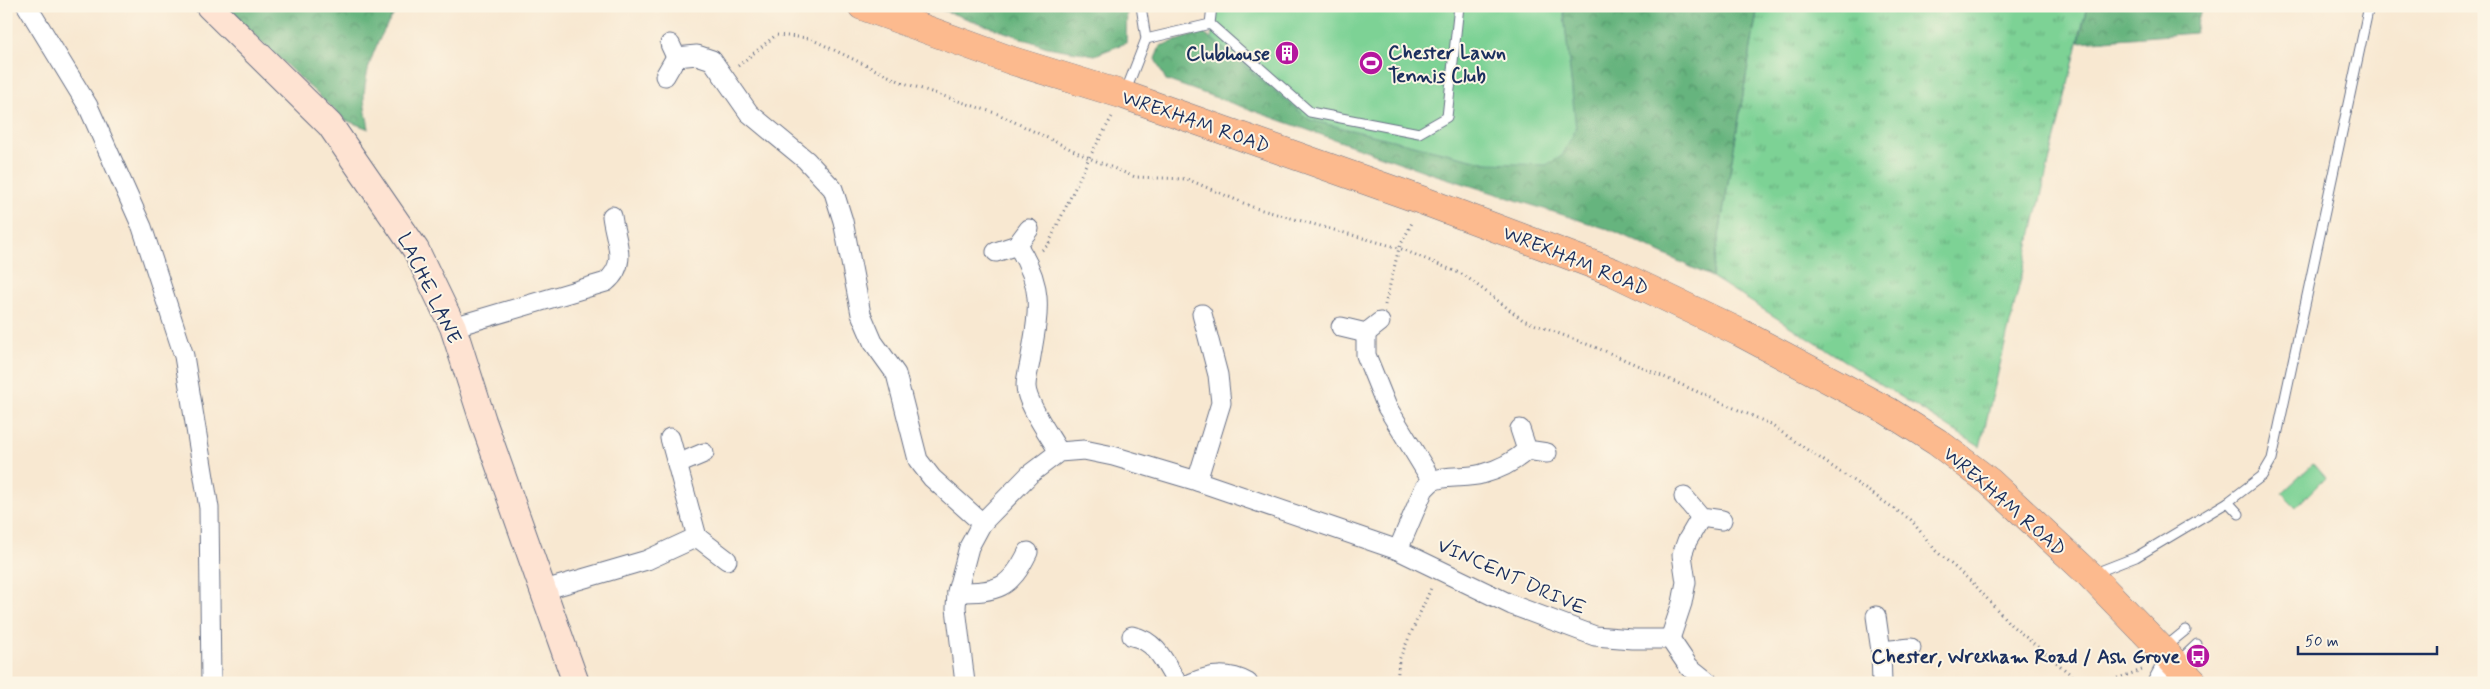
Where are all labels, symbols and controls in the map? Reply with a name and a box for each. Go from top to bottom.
building icon: Clubhouse [1274,40,1300,66]
place label: Chester Lawn Tennis Club [1388,40,1506,90]
place label: Clubhouse [1186,41,1270,68]
sports icon: Chester Lawn Tennis Club [1358,50,1384,76]
street label: WREXHAM ROAD [1118,84,1273,160]
street label: WREXHAM ROAD [1498,220,1652,303]
street label: LACHE LANE [390,229,467,349]
street label: WREXHAM ROAD [1937,441,2071,563]
street label: VINCENT DRIVE [1433,533,1590,622]
scale bar [2298,624,2436,656]
text: 50 m [2305,632,2339,652]
bus stop icon: Chester, Wrexham Road / Ash Grove [2185,643,2211,669]
place label: Chester, Wrexham Road / Ash Grove [1871,644,2180,671]

